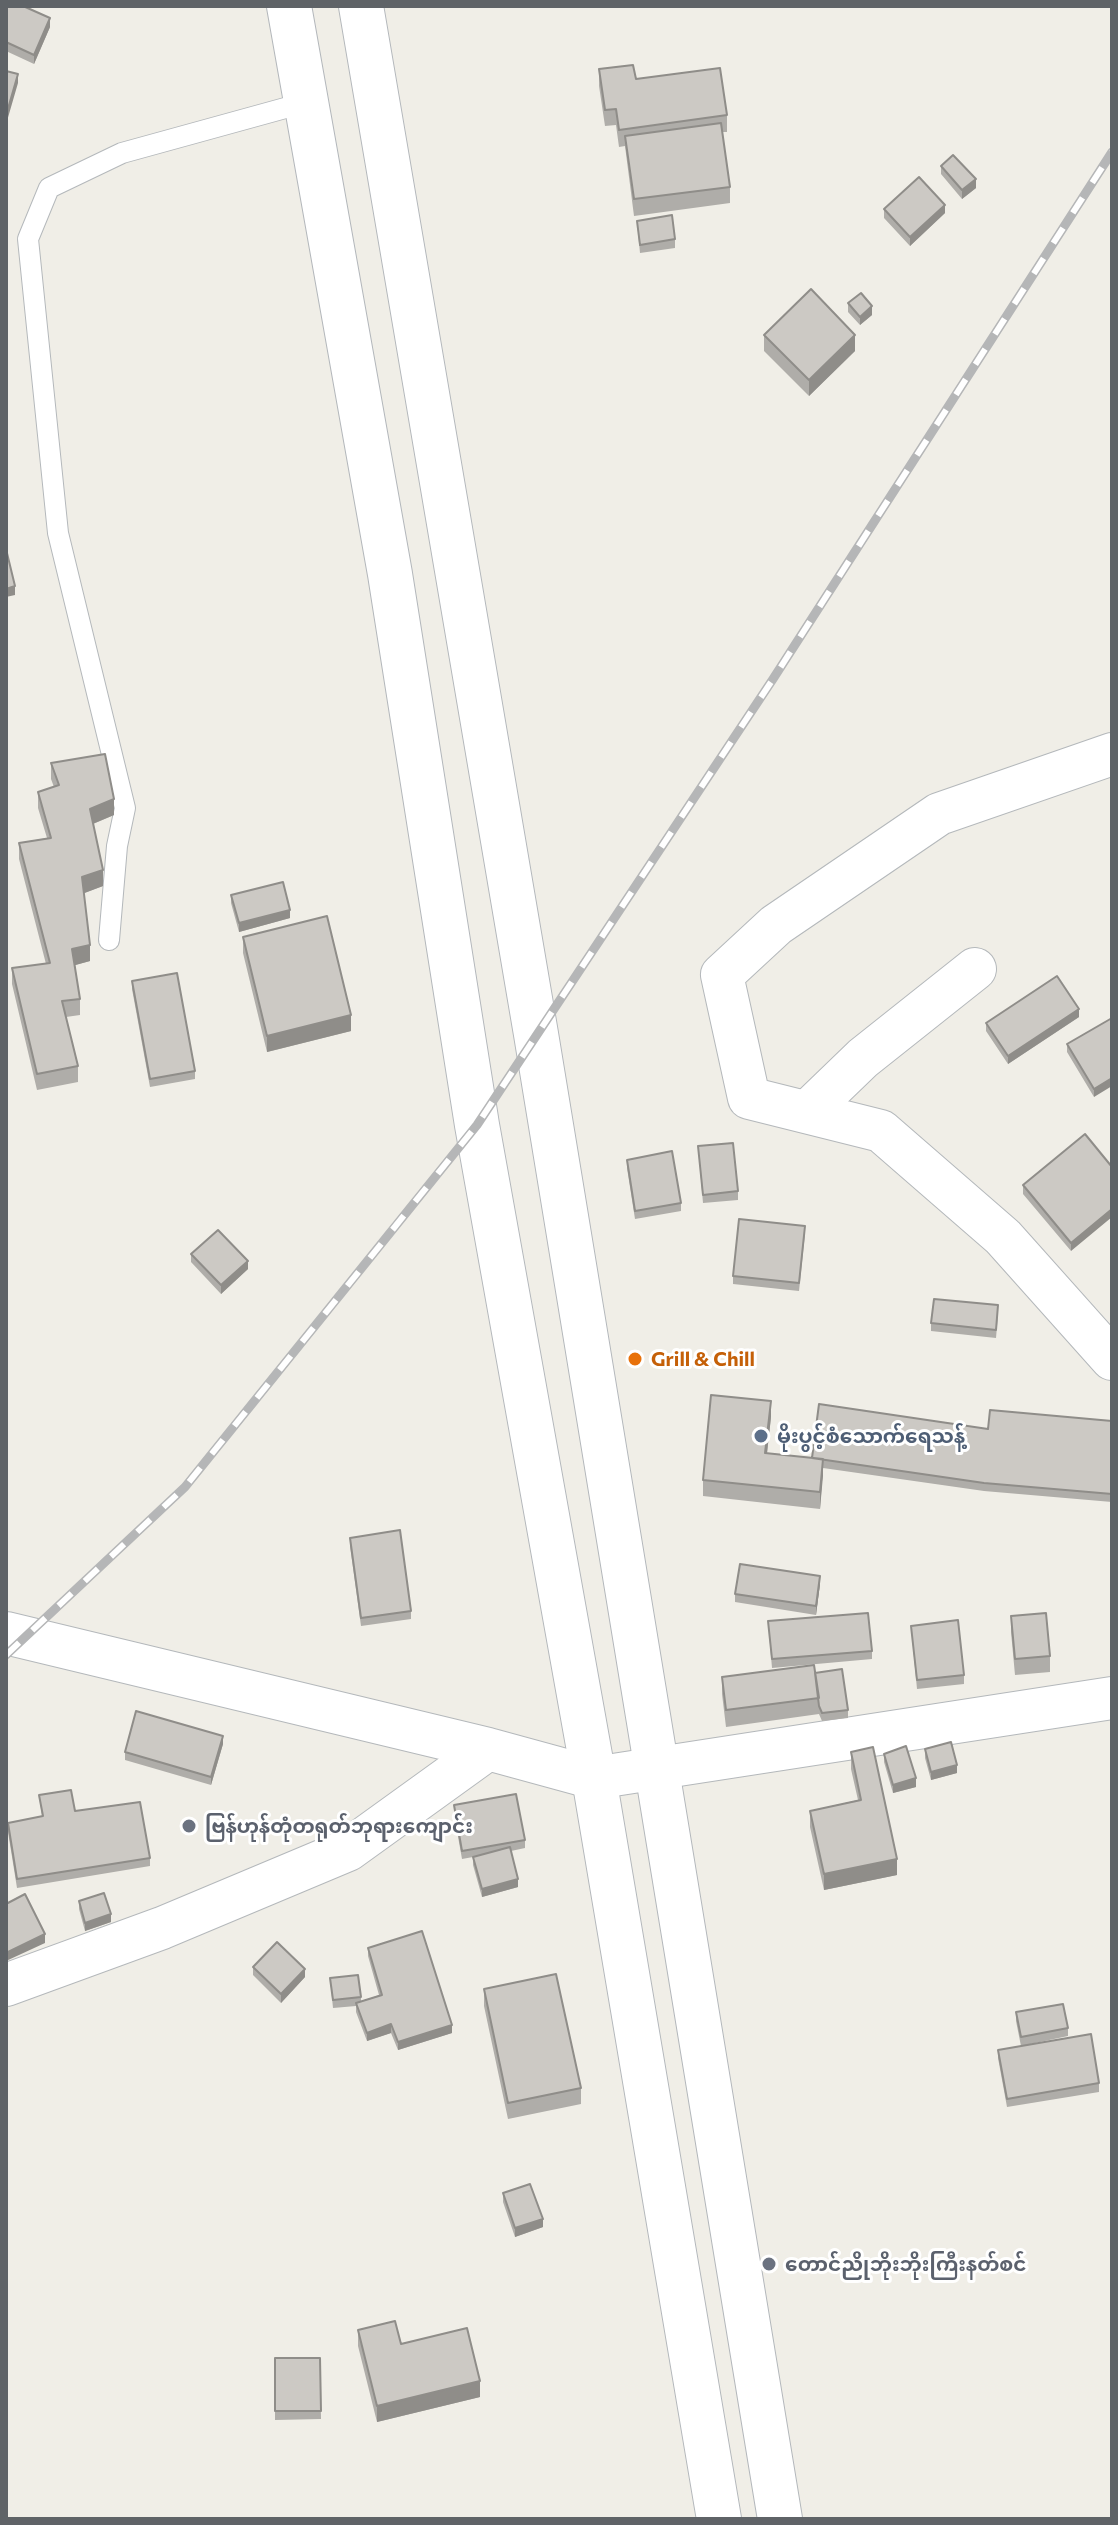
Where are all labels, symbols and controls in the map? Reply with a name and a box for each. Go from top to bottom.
place label: Grill & Chill [651,1347,755,1371]
marker: Grill & Chill [626,1350,644,1368]
place label: မိုးပွင့်စံသောက်ရေသန့် [777,1424,965,1448]
marker: မိုးပွင့်စံသောက်ရေသန့် [752,1427,770,1445]
place label: ဗြန်ဟုန်တုံတရုတ်ဘုရားကျောင်း [205,1814,473,1838]
marker: ဗြန်ဟုန်တုံတရုတ်ဘုရားကျောင်း [180,1817,198,1835]
place label: တောင်ညိုဘိုးဘိုးကြီးနတ်စင် [785,2252,1027,2276]
marker: တောင်ညိုဘိုးဘိုးကြီးနတ်စင် [760,2255,778,2273]

